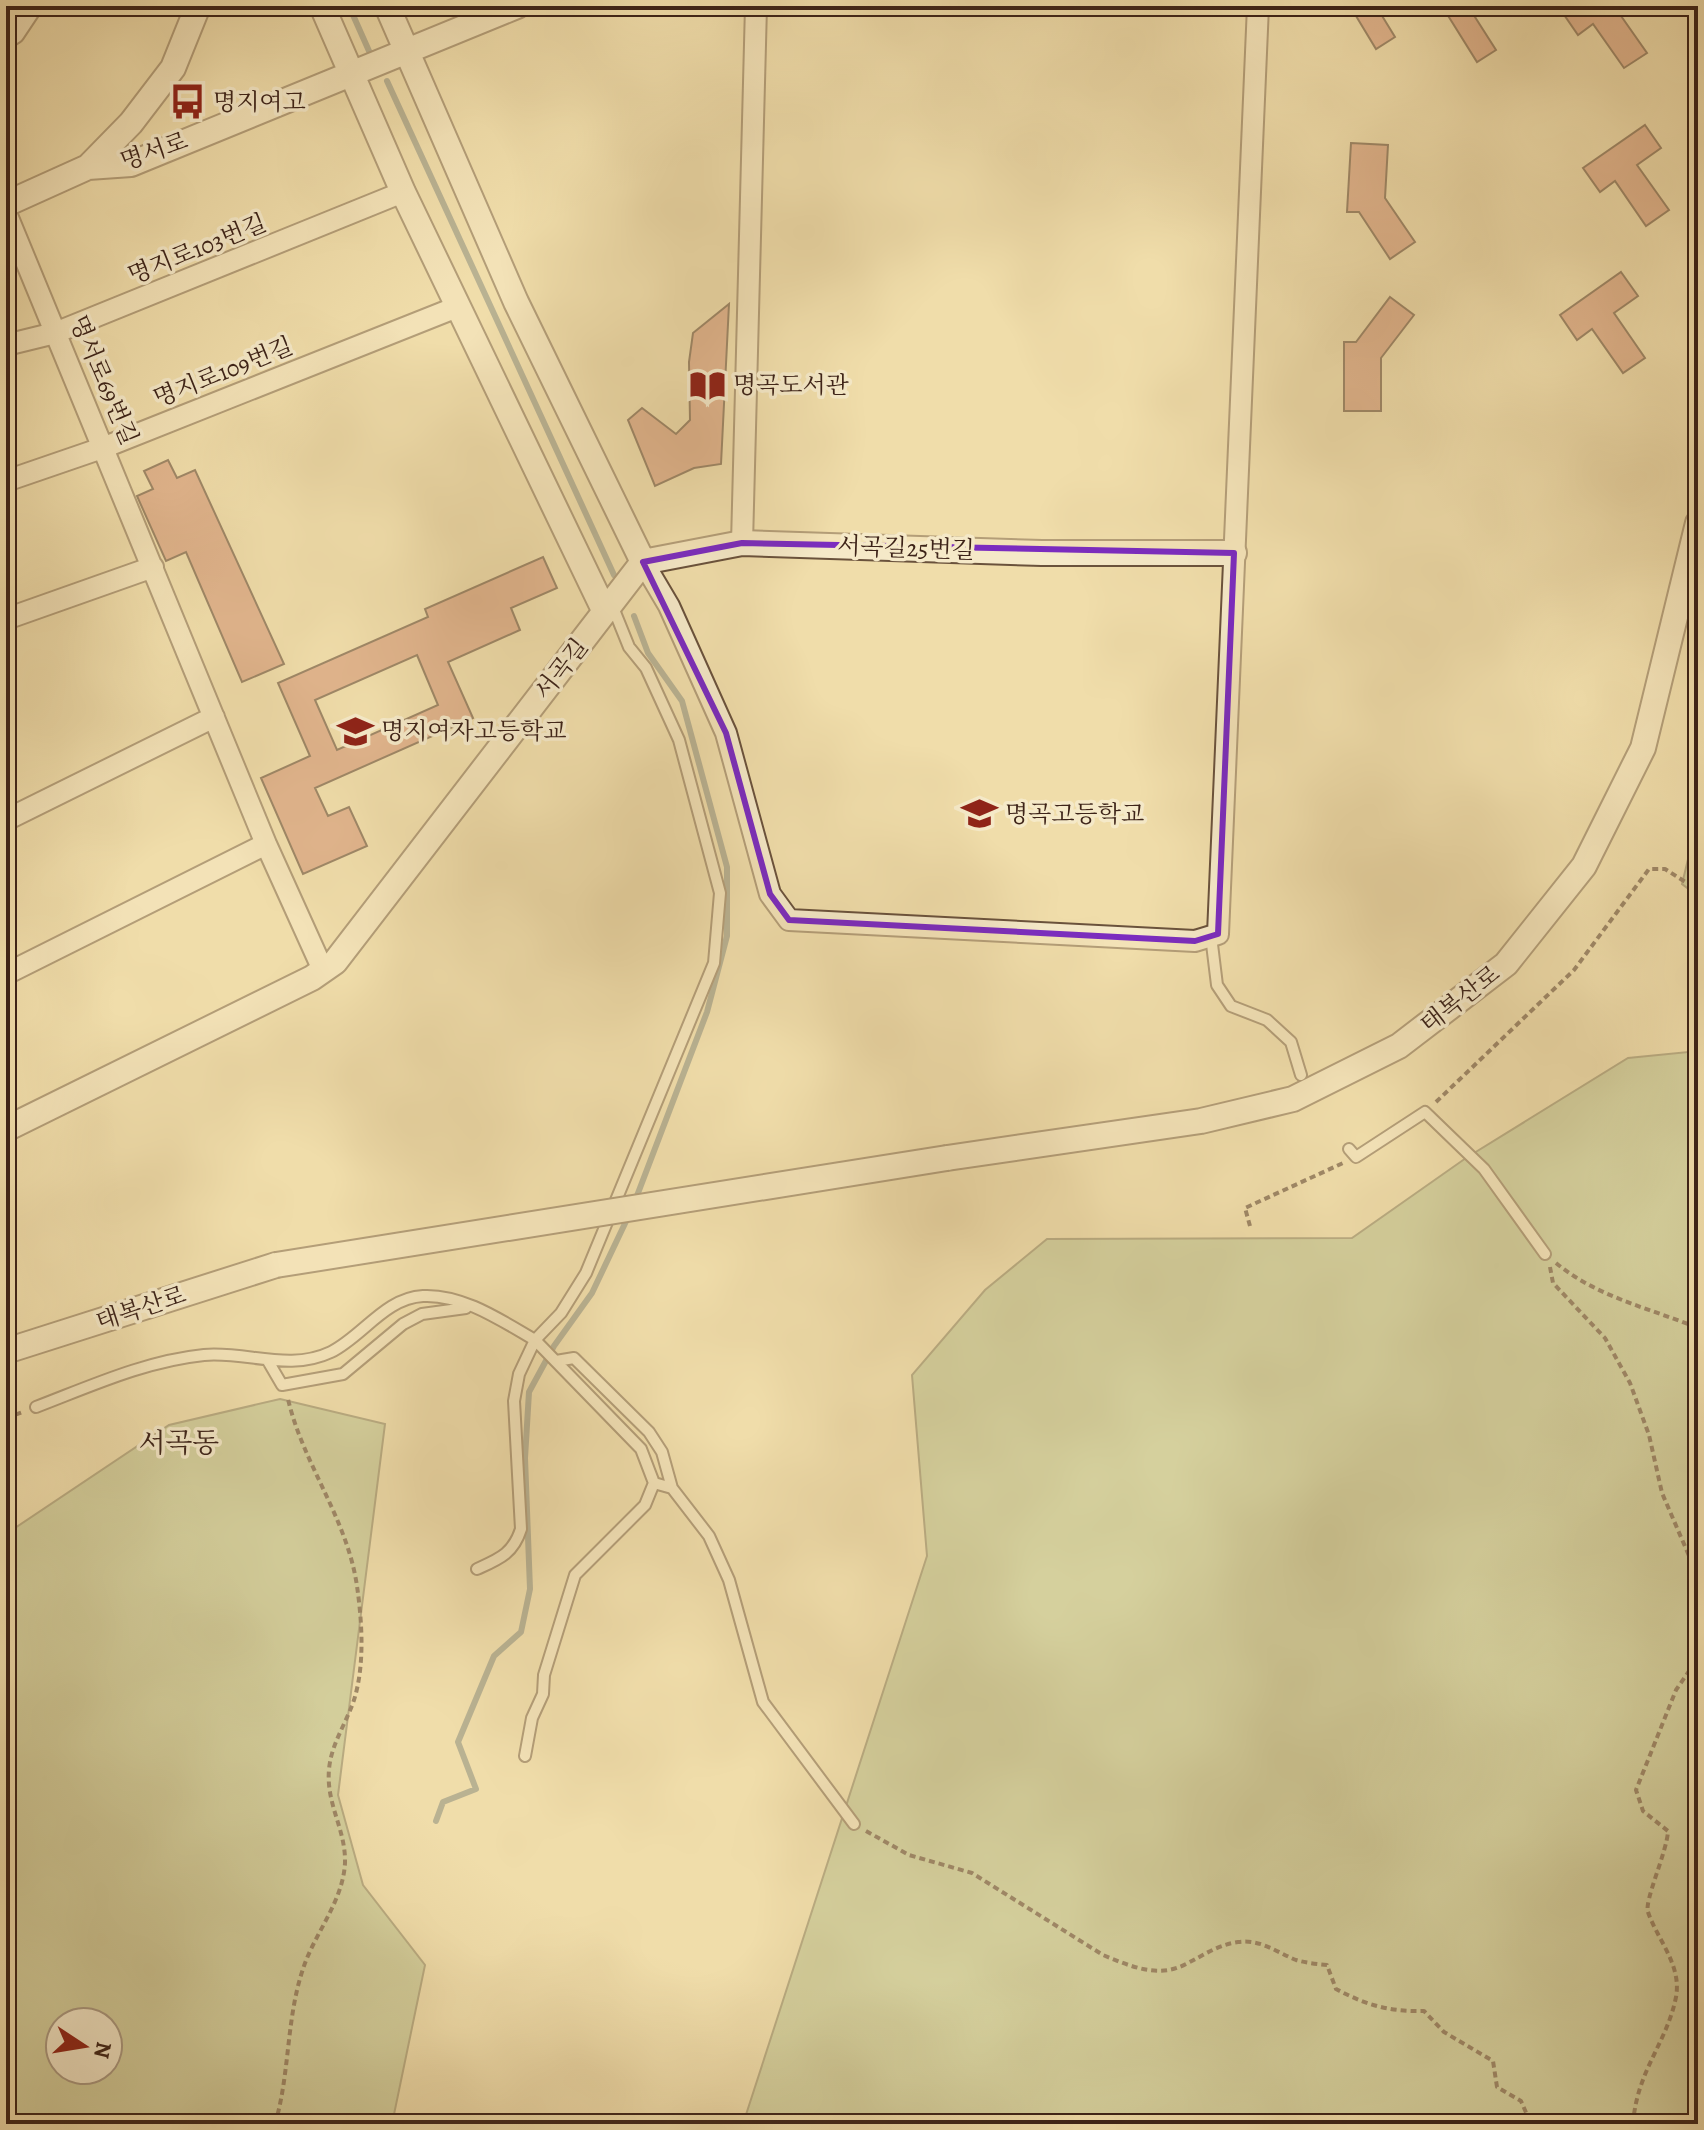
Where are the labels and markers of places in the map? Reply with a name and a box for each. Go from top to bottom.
bus stop icon: 명지여고 [168,83,206,121]
place label: 명지여고 [213,86,306,118]
library icon: 명곡도서관 [688,366,726,404]
place label: 명곡도서관 [733,369,849,401]
school or university icon: 명지여자고등학교 [336,712,374,750]
place label: 명지여자고등학교 [381,715,566,747]
school or university icon: 명곡고등학교 [960,795,998,833]
place label: 명곡고등학교 [1005,798,1144,830]

